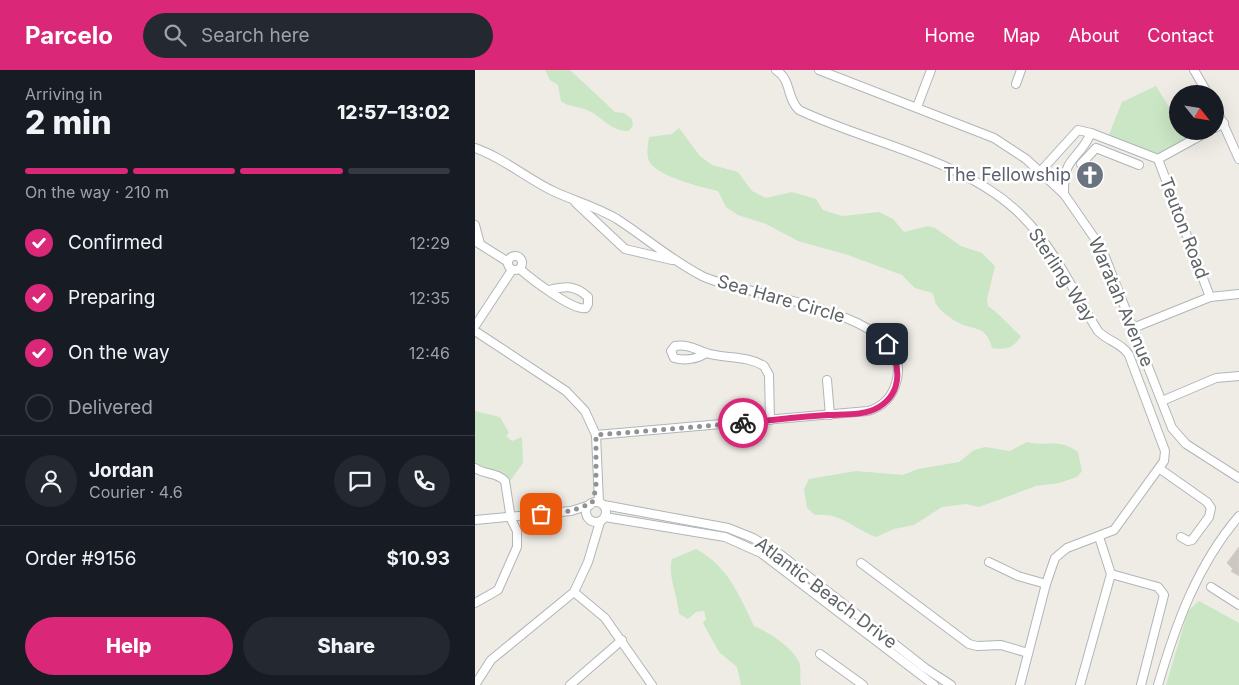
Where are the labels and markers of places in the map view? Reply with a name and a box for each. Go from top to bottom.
church icon: The Fellowship [1075,160,1105,190]
place label: The Fellowship [943,164,1071,185]
pin [866,323,908,365]
pin [520,493,562,535]

